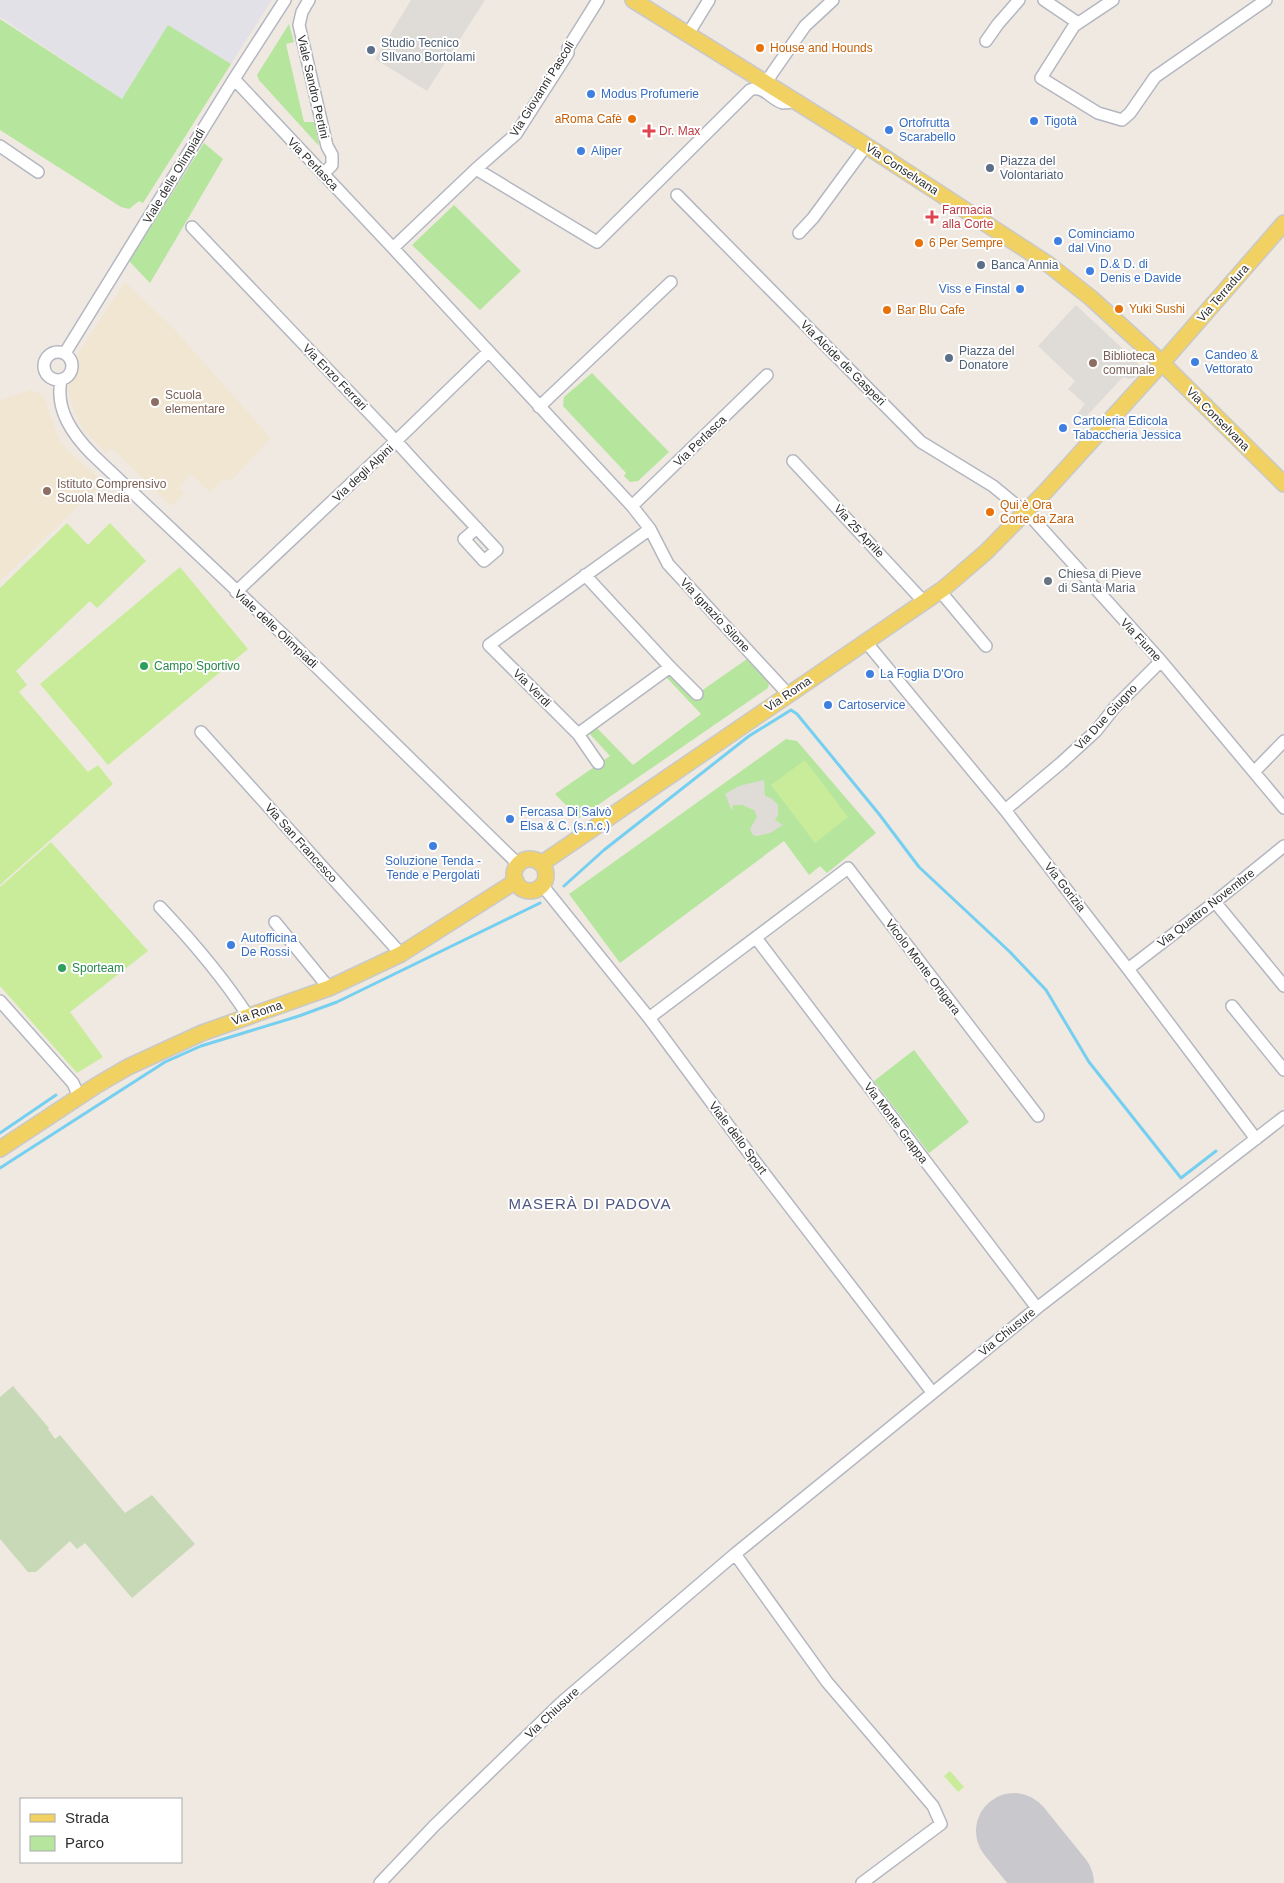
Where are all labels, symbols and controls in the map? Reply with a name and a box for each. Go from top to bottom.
street label: Viale Sandro Pertini [294,34,332,140]
place label: Studio Tecnico SIlvano Bortolami [381,36,475,64]
street label: Via Giovanni Pascoli [507,39,577,139]
place label: House and Hounds [770,41,873,55]
marker: House and Hounds [754,42,766,54]
marker: Studio Tecnico SIlvano Bortolami [365,44,377,56]
place label: Modus Profumerie [601,87,699,101]
marker: Modus Profumerie [585,88,597,100]
place label: aRoma Cafè [555,112,622,126]
marker: aRoma Cafè [626,113,638,125]
place label: Tigotà [1044,114,1077,128]
marker: Tigotà [1028,115,1040,127]
place label: Ortofrutta Scarabello [899,116,956,144]
place label: Dr. Max [659,124,700,138]
marker: Ortofrutta Scarabello [883,124,895,136]
marker: Dr. Max [643,125,655,137]
street label: Viale delle Olimpiadi [140,126,208,226]
street label: Via Perlasca [285,135,342,193]
street label: Via Conselvana [863,140,941,198]
place label: Aliper [591,144,622,158]
marker: Aliper [575,145,587,157]
place label: Piazza del Volontariato [1000,154,1064,182]
marker: Piazza del Volontariato [984,162,996,174]
place label: Farmacia alla Corte [942,203,994,231]
marker: Farmacia alla Corte [926,211,938,223]
place label: Cominciamo dal Vino [1068,227,1135,255]
marker: Cominciamo dal Vino [1052,235,1064,247]
place label: 6 Per Sempre [929,236,1003,250]
marker: 6 Per Sempre [913,237,925,249]
place label: D.& D. di Denis e Davide [1100,257,1182,285]
place label: Banca Annia [991,258,1059,272]
marker: Banca Annia [975,259,987,271]
street label: Via Terradura [1194,261,1252,325]
marker: D.& D. di Denis e Davide [1084,265,1096,277]
place label: Viss e Finstal [939,282,1010,296]
marker: Viss e Finstal [1014,283,1026,295]
place label: Yuki Sushi [1129,302,1185,316]
place label: Bar Blu Cafe [897,303,965,317]
marker: Yuki Sushi [1113,303,1125,315]
marker: Bar Blu Cafe [881,304,893,316]
street label: Via Alcide de Gasperi [798,318,888,408]
street label: Via Enzo Ferrari [300,341,370,413]
place label: Piazza del Donatore [959,344,1014,372]
place label: Candeo & Vettorato [1205,348,1258,376]
place label: Biblioteca comunale [1103,349,1155,377]
marker: Piazza del Donatore [943,352,955,364]
marker: Candeo & Vettorato [1189,356,1201,368]
marker: Biblioteca comunale [1087,357,1099,369]
street label: Via Conselvana [1183,384,1253,454]
place label: Scuola elementare [165,388,225,416]
marker: Scuola elementare [149,396,161,408]
street label: Via Perlasca [671,412,729,469]
place label: Cartoleria Edicola Tabaccheria Jessica [1073,414,1181,442]
marker: Cartoleria Edicola Tabaccheria Jessica [1057,422,1069,434]
street label: Via degli Alpini [330,441,396,505]
place label: Istituto Comprensivo Scuola Media [57,477,167,505]
marker: Istituto Comprensivo Scuola Media [41,485,53,497]
place label: Qui è Ora Corte da Zara [1000,498,1074,526]
street label: Via 25 Aprile [831,502,887,561]
marker: Qui è Ora Corte da Zara [984,506,996,518]
place label: Chiesa di Pieve di Santa Maria [1058,567,1142,595]
street label: Via Ignazio Silone [677,575,753,655]
marker: Chiesa di Pieve di Santa Maria [1042,575,1054,587]
street label: Viale delle Olimpiadi [232,587,320,671]
street label: Via Fiume [1118,616,1165,665]
place label: Campo Sportivo [154,659,240,673]
marker: Campo Sportivo [138,660,150,672]
street label: Via Verdi [510,666,554,710]
place label: La Foglia D'Oro [880,667,964,681]
marker: La Foglia D'Oro [864,668,876,680]
street label: Via Roma [762,673,814,714]
street label: Via Due Giugno [1072,681,1140,753]
place label: Cartoservice [838,698,906,712]
marker: Cartoservice [822,699,834,711]
street label: Via San Francesco [262,801,340,886]
place label: Fercasa Di Salvò Elsa & C. (s.n.c.) [520,805,612,833]
marker: Fercasa Di Salvò Elsa & C. (s.n.c.) [504,813,516,825]
marker: Soluzione Tenda - Tende e Pergolati [427,840,439,852]
place label: Soluzione Tenda - Tende e Pergolati [385,854,481,882]
street label: Via Gorizia [1041,860,1089,915]
street label: Via Quattro Novembre [1155,866,1258,950]
street label: Vicolo Monte Ortigara [883,917,964,1018]
place label: Autofficina De Rossi [241,931,297,959]
marker: Autofficina De Rossi [225,939,237,951]
place label: Sporteam [72,961,124,975]
marker: Sporteam [56,962,68,974]
street label: Via Roma [230,998,284,1028]
street label: Via Monte Grappa [861,1080,931,1166]
street label: Viale dello Sport [706,1099,770,1178]
district label: MASERÀ DI PADOVA [509,1195,671,1212]
street label: Via Chiusure [976,1305,1038,1359]
street label: Via Chiusure [522,1684,582,1741]
legend [20,1798,182,1863]
text: Strada [65,1809,110,1826]
text: Parco [65,1834,104,1851]

